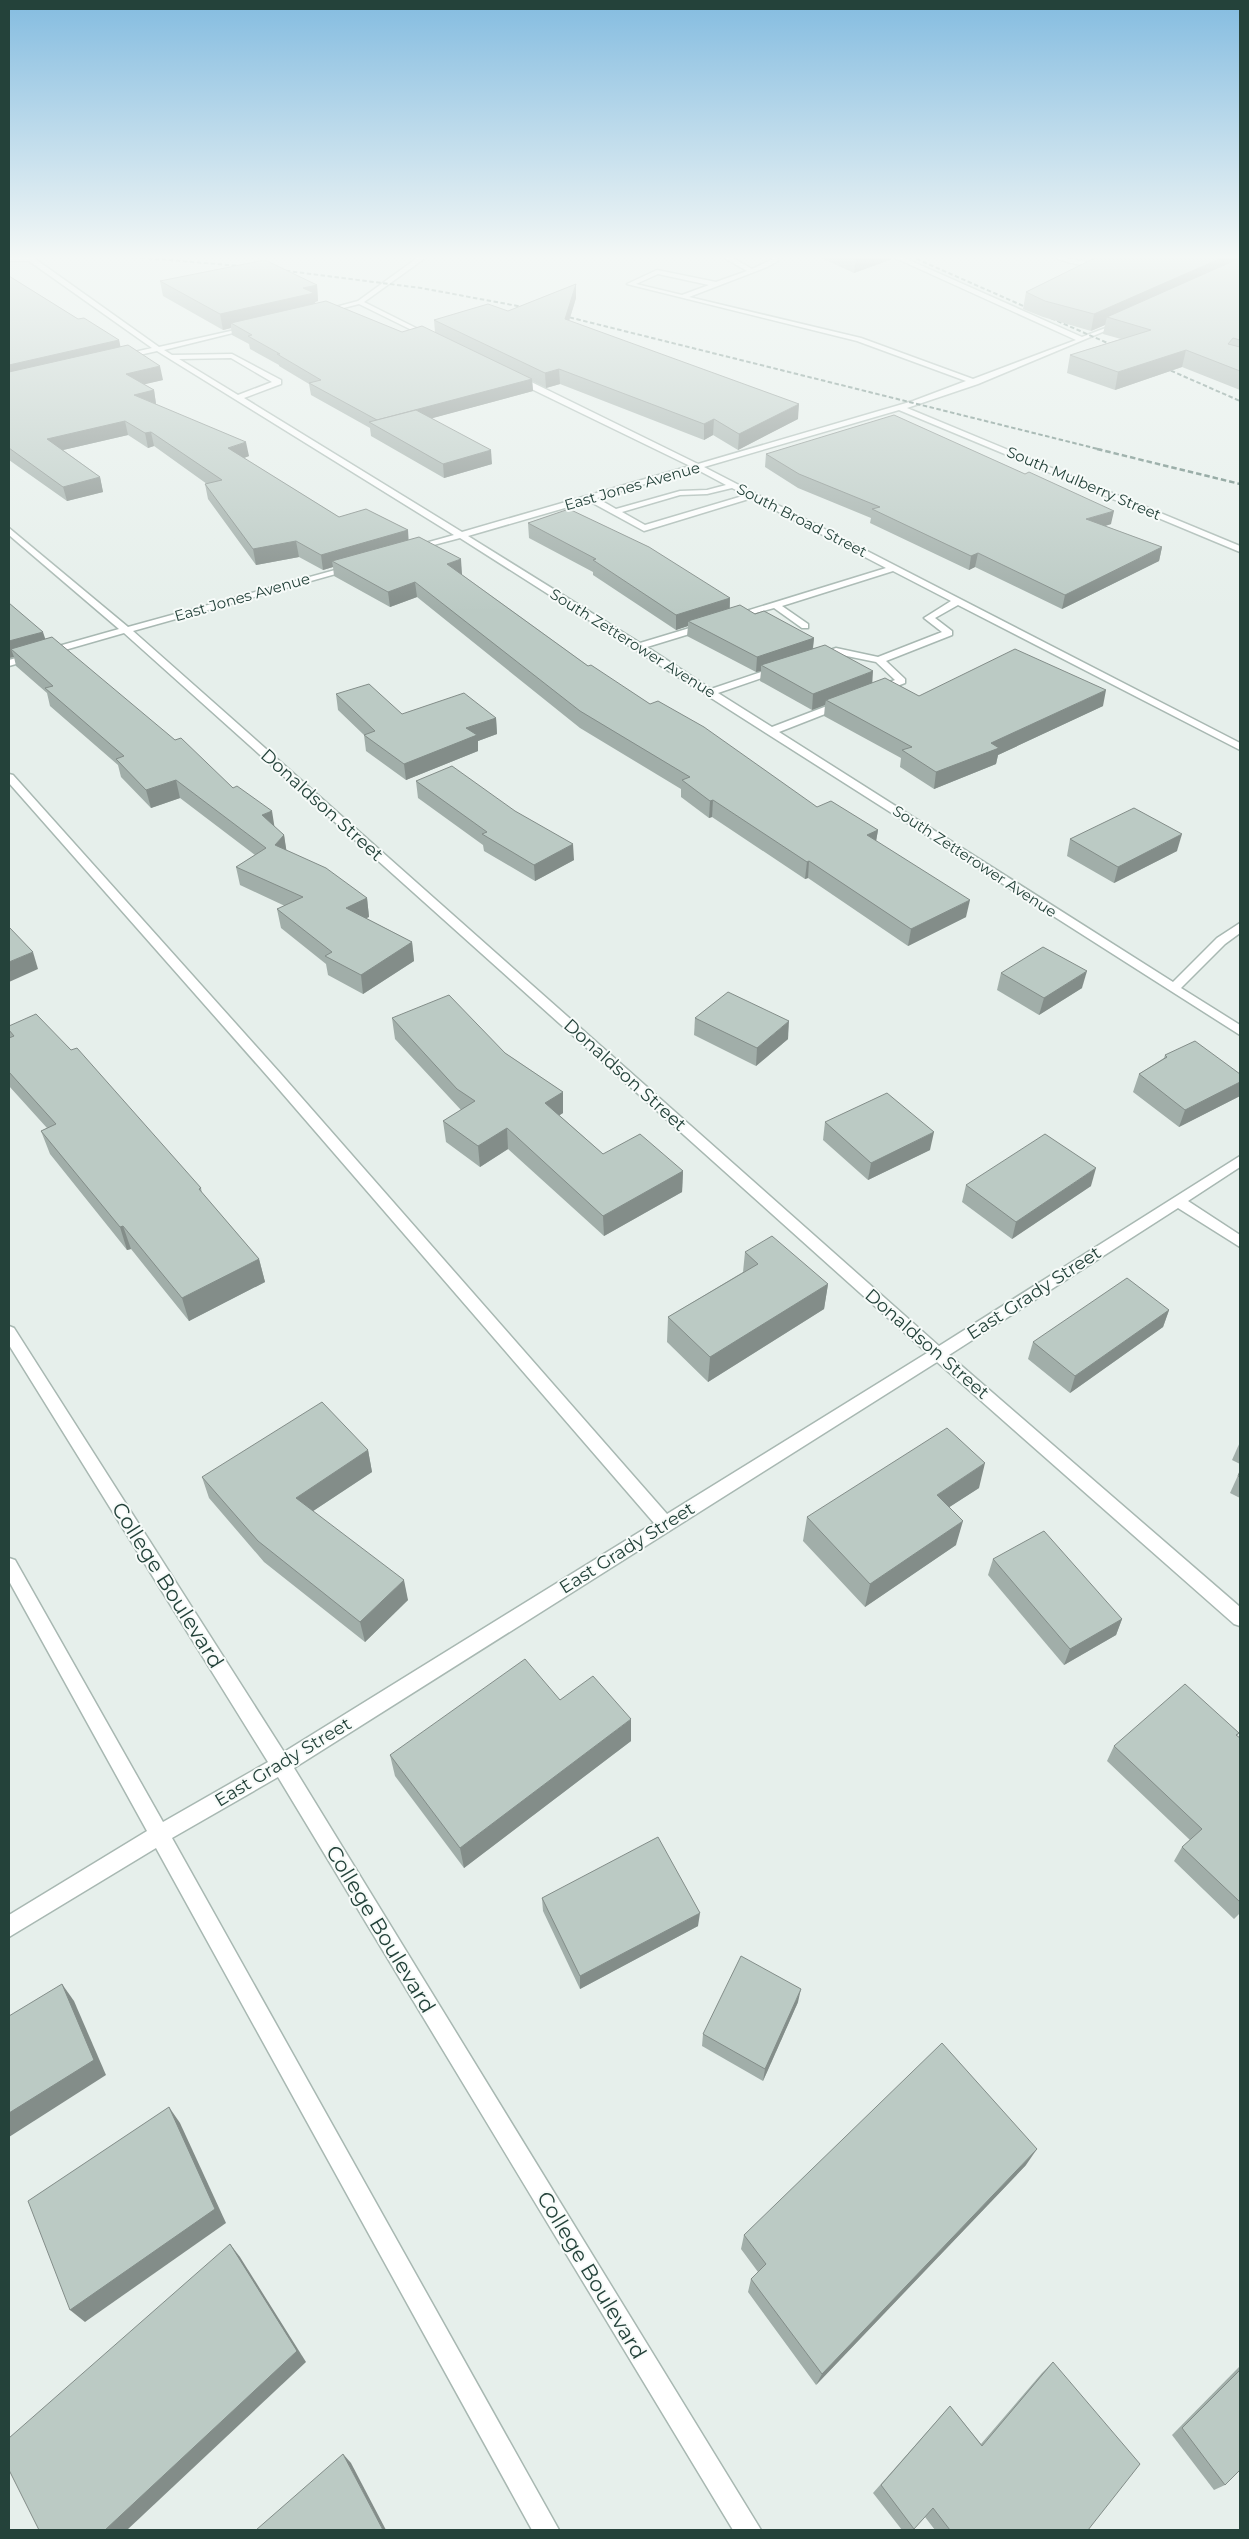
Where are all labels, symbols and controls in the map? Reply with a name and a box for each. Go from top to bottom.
street label: South Mulberry Street [1004,442,1164,524]
street label: East Jones Avenue [562,458,702,514]
street label: South Broad Street [734,479,870,561]
street label: East Jones Avenue [172,569,312,625]
street label: South Zetterower Avenue [547,584,719,702]
street label: Donaldson Street [256,744,388,866]
street label: South Zetterower Avenue [889,801,1061,921]
street label: Donaldson Street [559,1014,691,1136]
street label: East Grady Street [963,1241,1105,1345]
street label: Donaldson Street [860,1284,994,1404]
street label: College Boulevard [107,1497,229,1673]
street label: East Grady Street [555,1498,699,1598]
street label: East Grady Street [211,1713,355,1811]
street label: College Boulevard [321,1841,441,2017]
street label: College Boulevard [532,2187,652,2363]

